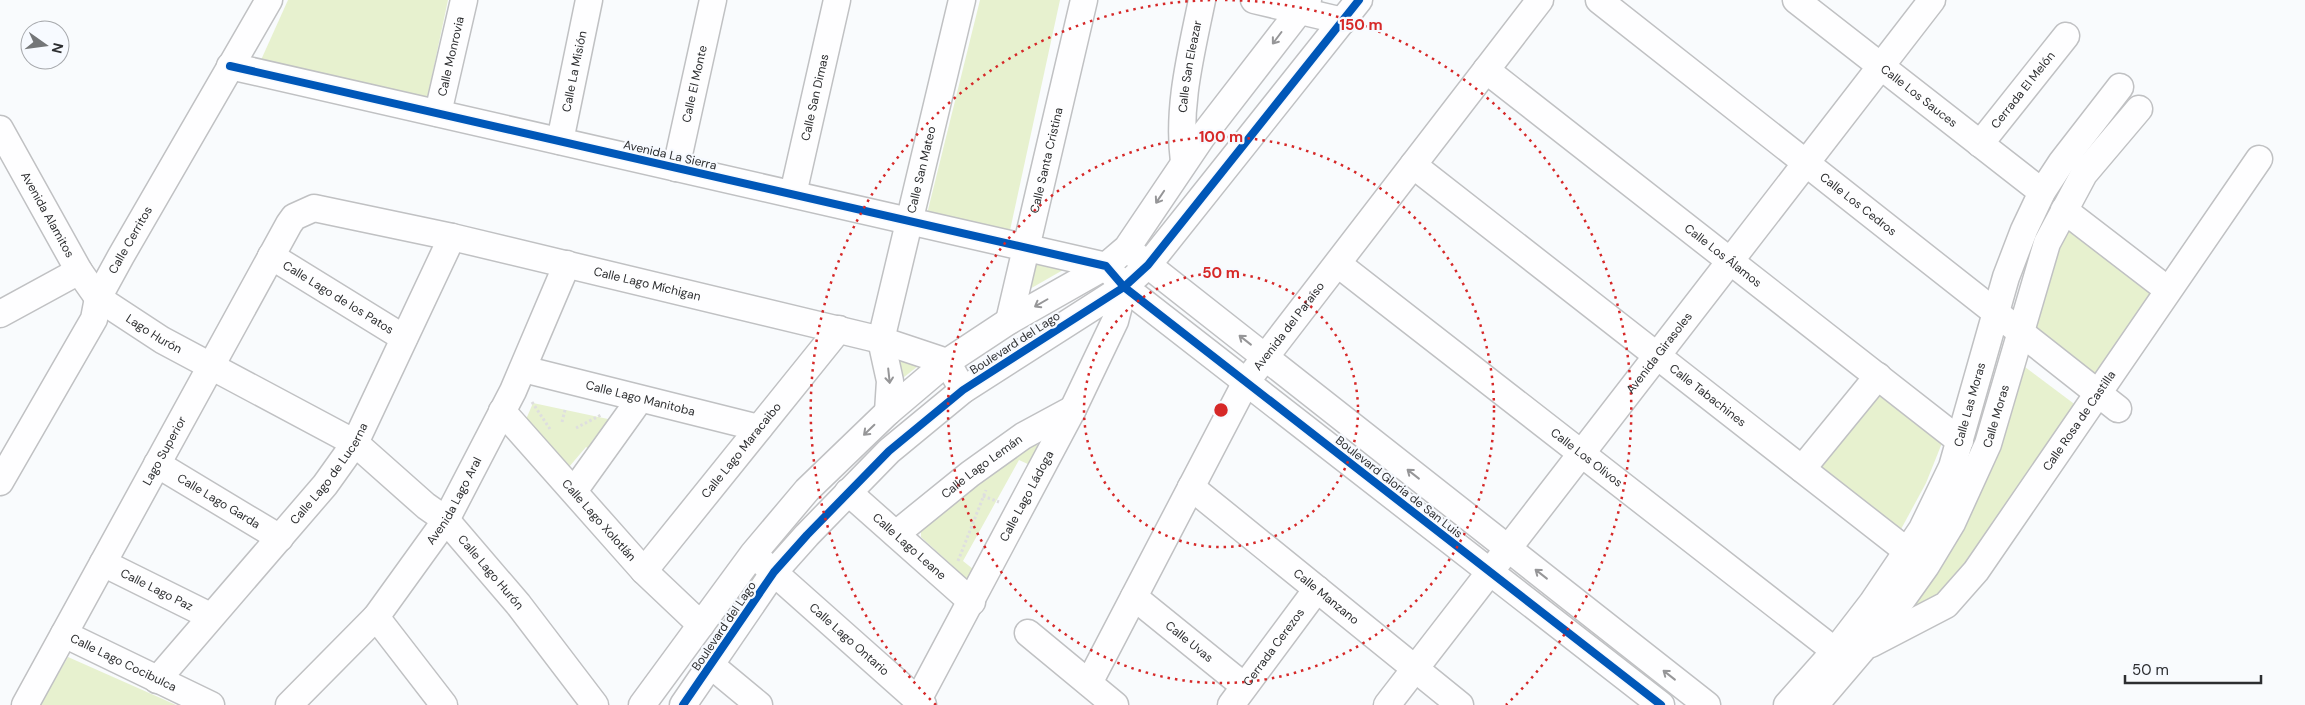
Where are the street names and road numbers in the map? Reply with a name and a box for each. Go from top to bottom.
street label: Calle Monrovia [434,15,468,98]
street label: Calle San Eleazar [1175,18,1206,113]
street label: Calle La Misión [558,29,590,113]
street label: Calle El Monte [678,44,711,124]
street label: Cerrada El Melón [1987,48,2059,132]
street label: Calle San Dimas [797,52,832,142]
street label: Calle Los Sauces [1877,61,1961,131]
street label: Calle Santa Cristina [1026,106,1067,215]
street label: Calle San Mateo [903,125,940,215]
street label: Avenida La Sierra [622,136,718,174]
street label: Avenida Alamitos [17,169,78,260]
street label: Calle Los Cedros [1817,169,1900,239]
street label: Calle Cerritos [105,203,156,277]
street label: Calle Los Álamos [1681,220,1765,291]
street label: Calle Lago de los Patos [280,257,397,338]
street label: Calle Lago Míchigan [592,263,703,304]
street label: Avenida del Paraíso [1250,279,1328,374]
street label: Boulevard del Lago [967,308,1063,378]
street label: Avenida Girasoles [1623,309,1696,397]
street label: Lago Hurón [123,311,185,357]
street label: Calle Tabachines [1666,360,1749,430]
street label: Calle Las Moras [1950,361,1989,448]
street label: Calle Rosa de Castilla [2039,368,2119,474]
street label: Calle Lago Manitoba [584,377,697,420]
street label: Calle Moras [1979,383,2013,450]
street label: Calle Lago Maracaibo [698,399,785,502]
street label: Lago Superior [139,413,190,488]
street label: Calle Lago de Lucerna [287,420,371,528]
street label: Calle Los Olivos [1547,424,1626,491]
street label: Calle Lago Lemán [938,431,1025,502]
street label: Boulevard Gloria de San Luis [1332,432,1466,542]
street label: Calle Lago Ládoga [996,448,1057,544]
street label: Avenida Lago Aral [423,454,485,548]
street label: Calle Lago Garda [174,470,263,532]
street label: Calle Lago Xolotlán [558,476,640,565]
street label: Calle Lago Leane [869,509,950,583]
street label: Calle Lago Hurón [454,532,527,613]
street label: Calle Lago Paz [118,565,196,614]
street label: Calle Manzano [1290,565,1362,628]
street label: Boulevard del Lago [688,578,760,674]
street label: Calle Lago Ontario [806,599,893,679]
street label: Cerrada Cerezos [1240,605,1308,689]
street label: Calle Uvas [1162,618,1216,666]
street label: Calle Lago Cocibulca [68,630,179,695]

